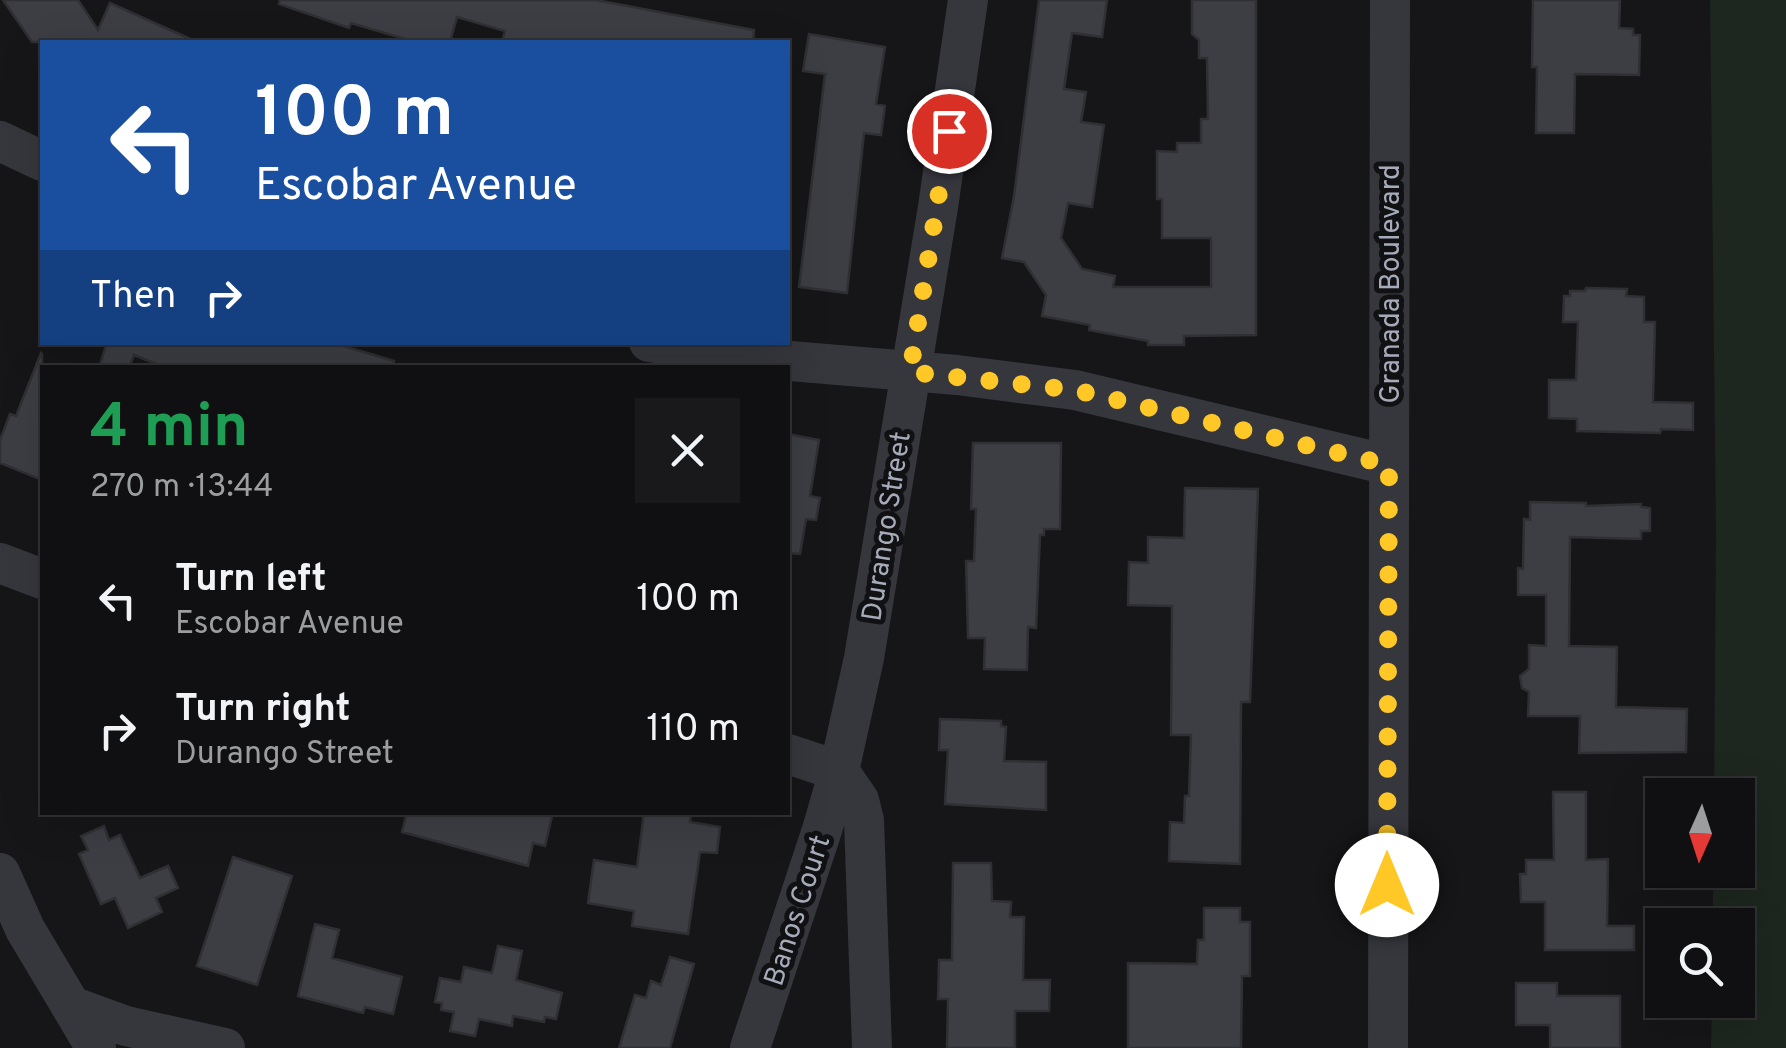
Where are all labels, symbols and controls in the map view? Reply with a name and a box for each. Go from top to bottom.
text: 100 m [255,72,454,161]
icon: left [90,80,220,210]
pin [907,89,992,174]
icon: arrive [922,104,977,159]
text: Escobar Avenue [255,159,577,216]
street label: Granada Boulevard [1374,164,1410,404]
icon: right [196,270,251,325]
text: Then [90,273,176,322]
text: 4 min [90,392,249,468]
button: close [635,398,740,503]
street label: Durango Street [855,429,921,624]
text: 270 m · 13:44 [90,468,273,508]
text: Turn left [175,556,327,605]
icon: left [90,573,145,628]
text: 100 m [636,576,740,625]
text: Escobar Avenue [175,605,404,645]
text: Turn right [175,686,350,735]
icon: right [90,703,145,758]
text: 110 m [646,706,740,755]
text: Durango Street [175,735,394,775]
north arrow [1645,778,1755,888]
map controls [1645,778,1755,1018]
street label: Banos Court [758,831,840,991]
position arrow [1335,833,1439,937]
button: search [1645,908,1755,1018]

